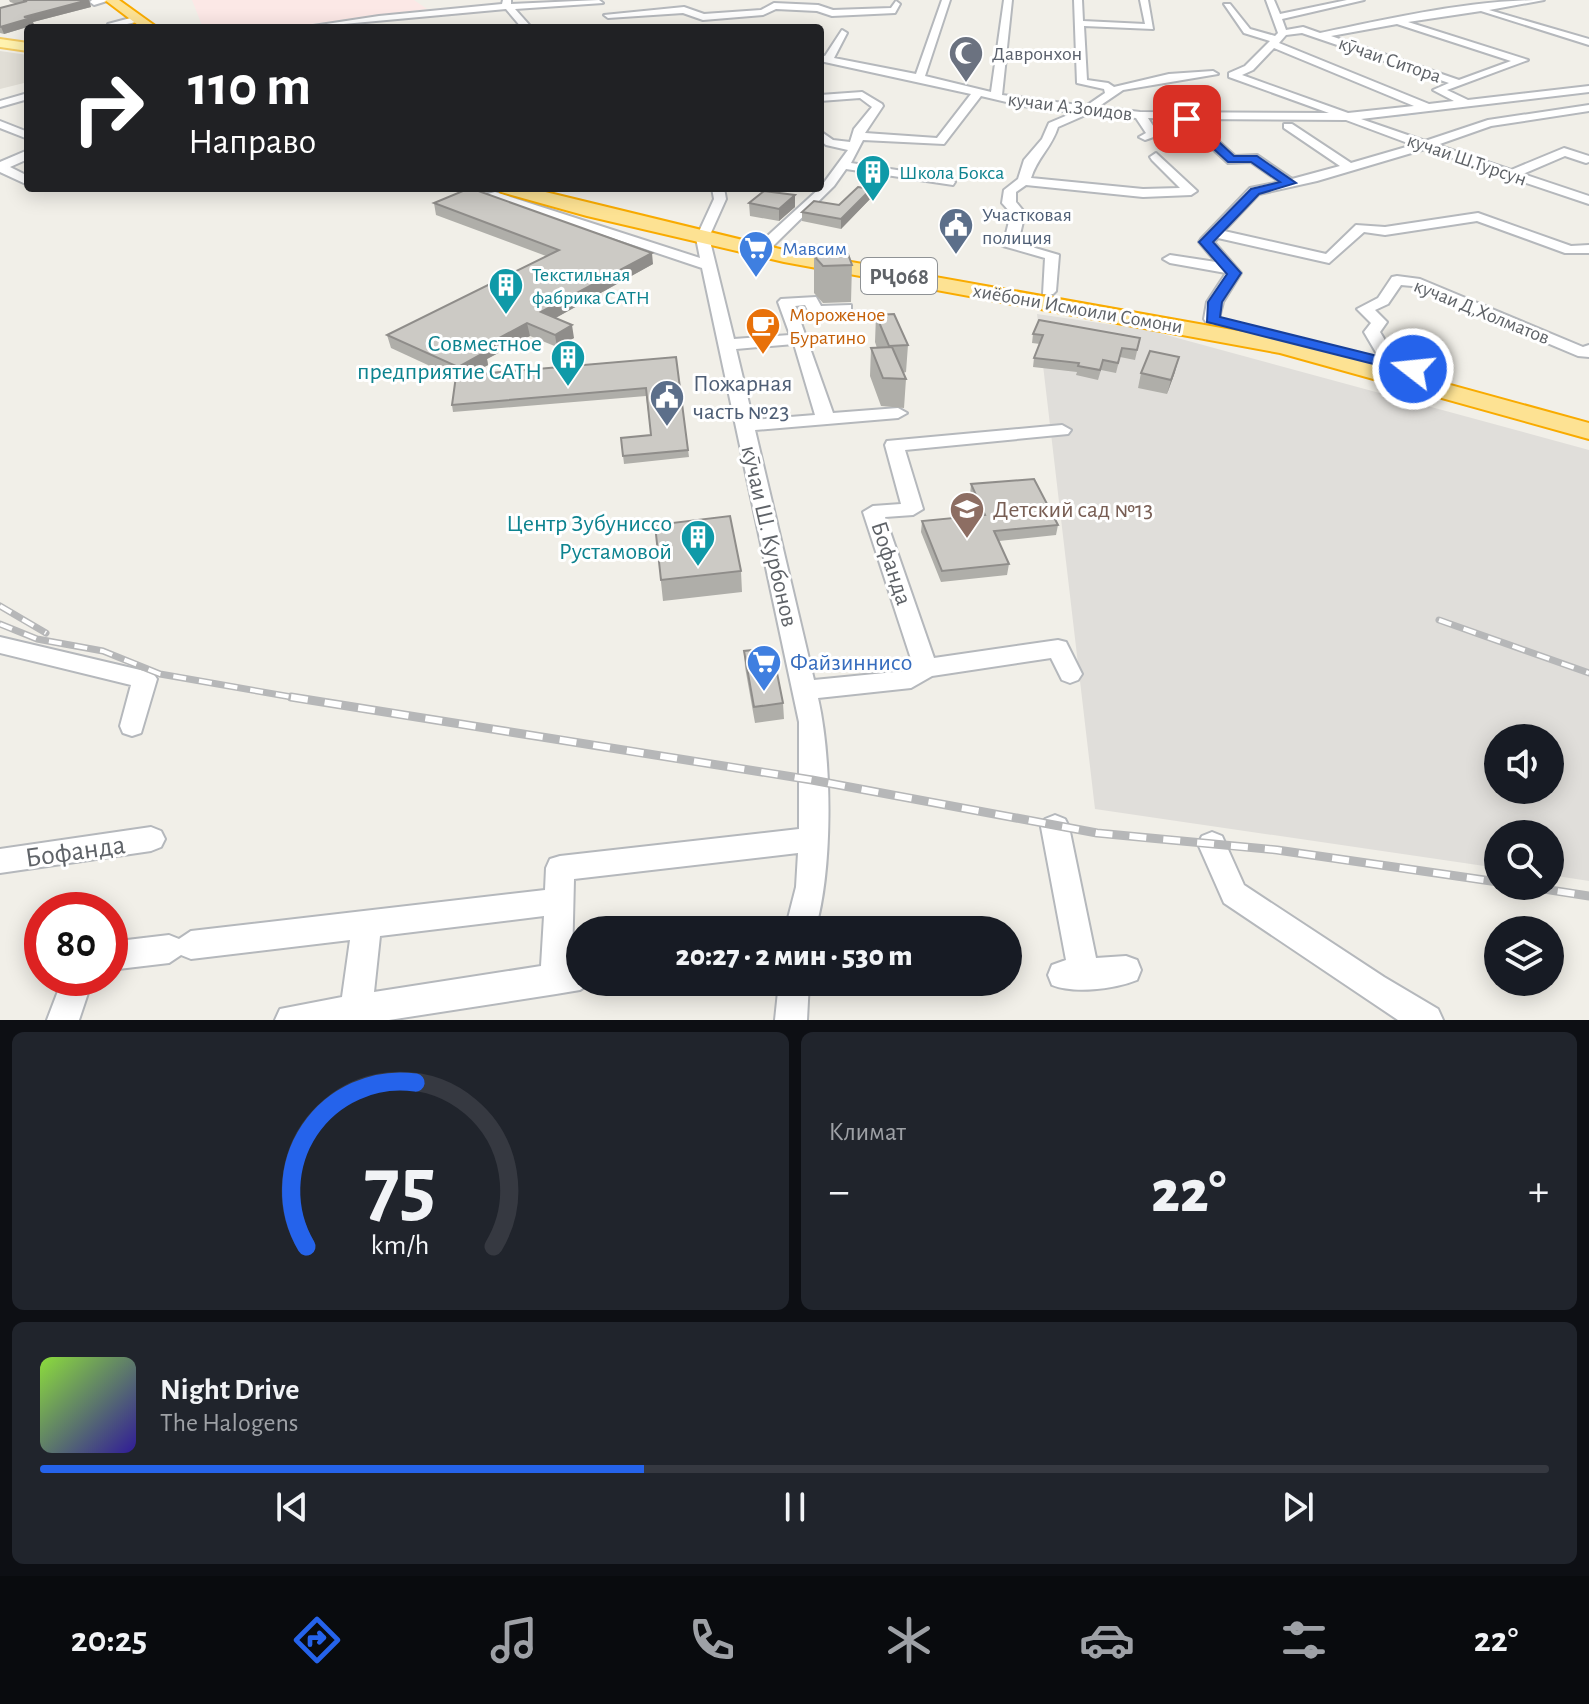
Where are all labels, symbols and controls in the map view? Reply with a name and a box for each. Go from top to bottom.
street label: кӯчаи Ситора [1336,33,1444,87]
mosque icon: Давронхон [947,34,985,84]
place label: Давронхон [992,44,1082,64]
icon: right [56,56,160,160]
text: 110 m [188,59,311,115]
pin [1153,85,1221,153]
street label: кучаи А.Зоидов [1006,89,1133,125]
icon: arrive [1165,97,1209,141]
text: Направо [188,124,316,160]
street label: кучаи Ш.Турсун [1404,130,1529,190]
building icon: Школа Бокса [854,153,892,203]
place label: Школа Бокса [899,163,1004,183]
place label: Участковая полиция [982,205,1072,248]
public building icon: Участковая полиция [937,206,975,256]
supermarket icon: Мавсим [737,229,775,279]
place label: Мавсим [782,239,847,259]
road number: РҶ068 [861,258,937,294]
place label: Текстильная фабрика САТН [532,265,650,308]
building icon: Текстильная фабрика САТН [487,266,525,316]
street label: кучаи Д,Холматов [1411,276,1552,348]
street label: хиёбони Исмоили Сомони [971,281,1184,337]
place label: Мороженое Буратино [789,305,886,348]
cafe icon: Мороженое Буратино [744,306,782,356]
position arrow [1371,327,1455,411]
place label: Совместное предприятие CATH [357,332,542,384]
building icon: Совместное предприятие CATH [549,338,587,388]
place label: Пожарная часть №23 [693,372,792,424]
public building icon: Пожарная часть №23 [648,378,686,428]
street label: кӯчаи Ш. Курбонов [736,443,802,629]
school or university icon: Детский сад №13 [948,490,986,540]
place label: Детский сад №13 [993,498,1153,522]
place label: Центр Зубуниссо Рустамовой [506,512,672,564]
building icon: Центр Зубуниссо Рустамовой [679,518,717,568]
street label: Бофанда [866,518,916,608]
supermarket icon: Файзиннисо [745,643,783,693]
place label: Файзиннисо [790,651,912,675]
map controls [1484,724,1564,996]
button: sound [1484,724,1564,804]
button: search [1484,820,1564,900]
street label: Бофанда [23,831,127,873]
speed limit sign: 80 [24,892,128,996]
button: layers [1484,916,1564,996]
text: 20:27 · 2 мин · 530 m [675,941,913,971]
text: Климат [829,1119,906,1145]
text: 75 [364,1146,436,1230]
text: 22° [1151,1163,1226,1223]
text: − [829,1170,850,1214]
text: + [1528,1170,1549,1214]
text: km/h [371,1231,430,1260]
text: Night Drive [160,1375,299,1405]
text: The Halogens [160,1410,298,1436]
icon: previous [270,1485,314,1529]
icon: pause [773,1485,817,1529]
icon: next [1276,1485,1320,1529]
icon: directions [289,1612,345,1668]
icon: music [486,1612,542,1668]
icon: phone [684,1612,740,1668]
icon: climate [881,1612,937,1668]
icon: car [1079,1612,1135,1668]
icon: filters [1276,1612,1332,1668]
text: 20:25 [71,1622,147,1658]
text: 22° [1474,1622,1518,1658]

